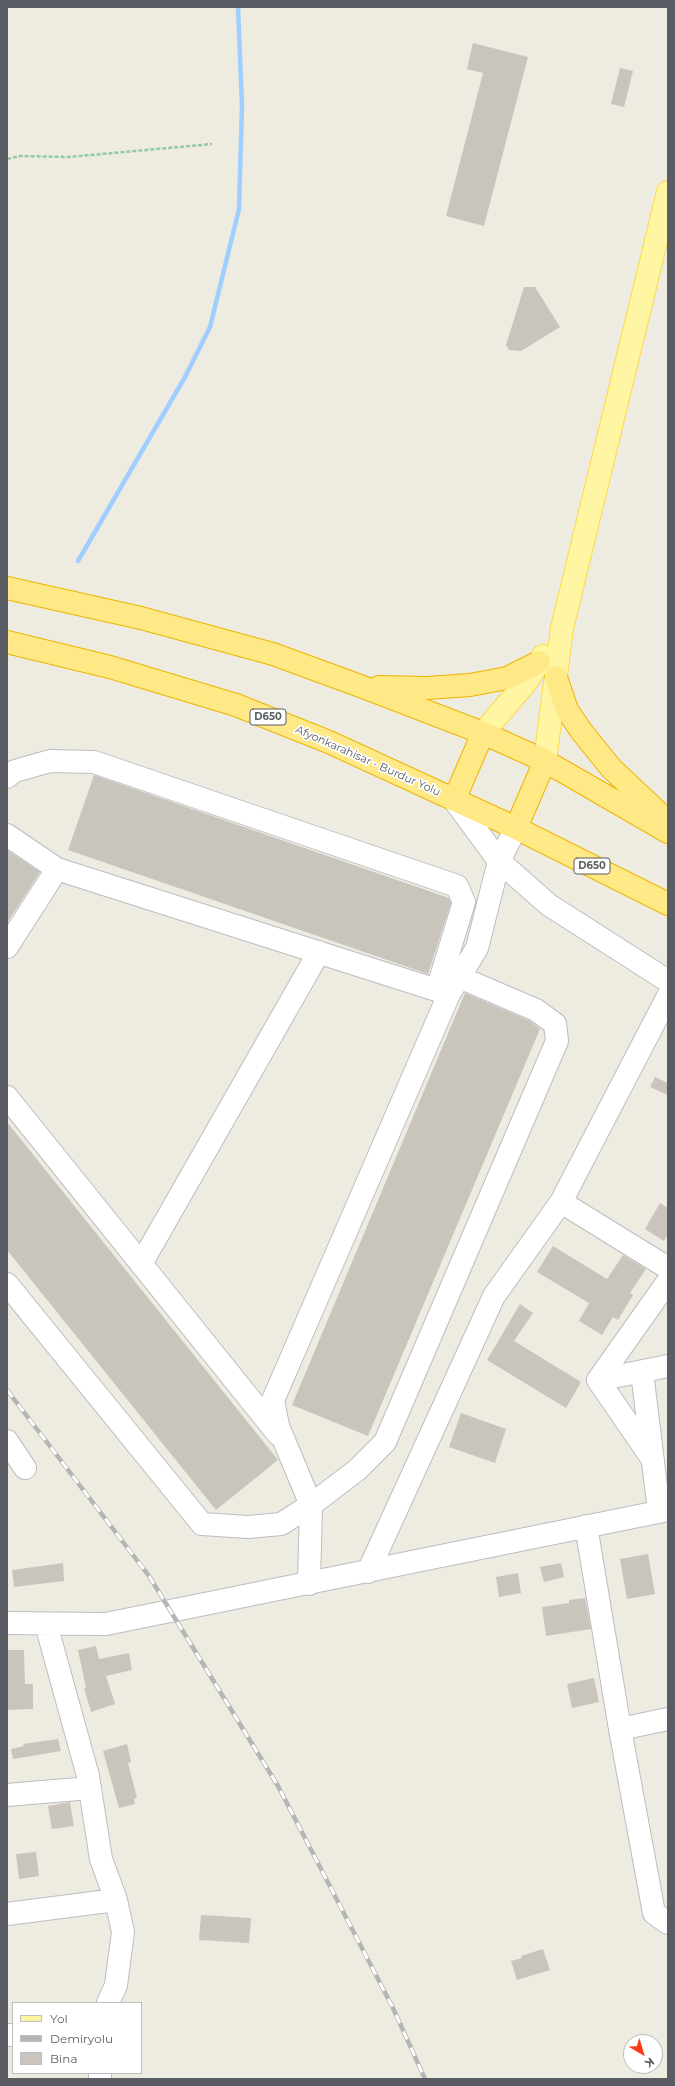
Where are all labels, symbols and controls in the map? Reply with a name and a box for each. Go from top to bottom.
road number: D650 [250,709,286,725]
street label: Afyonkarahisar - Burdur Yolu [293,723,443,799]
road number: D650 [574,858,610,874]
legend [12,2002,142,2074]
text: Yol [50,2011,68,2026]
text: Demiryolu [50,2031,113,2046]
north arrow [623,2034,663,2074]
text: Bina [50,2051,77,2066]
text: K [642,2055,657,2071]

